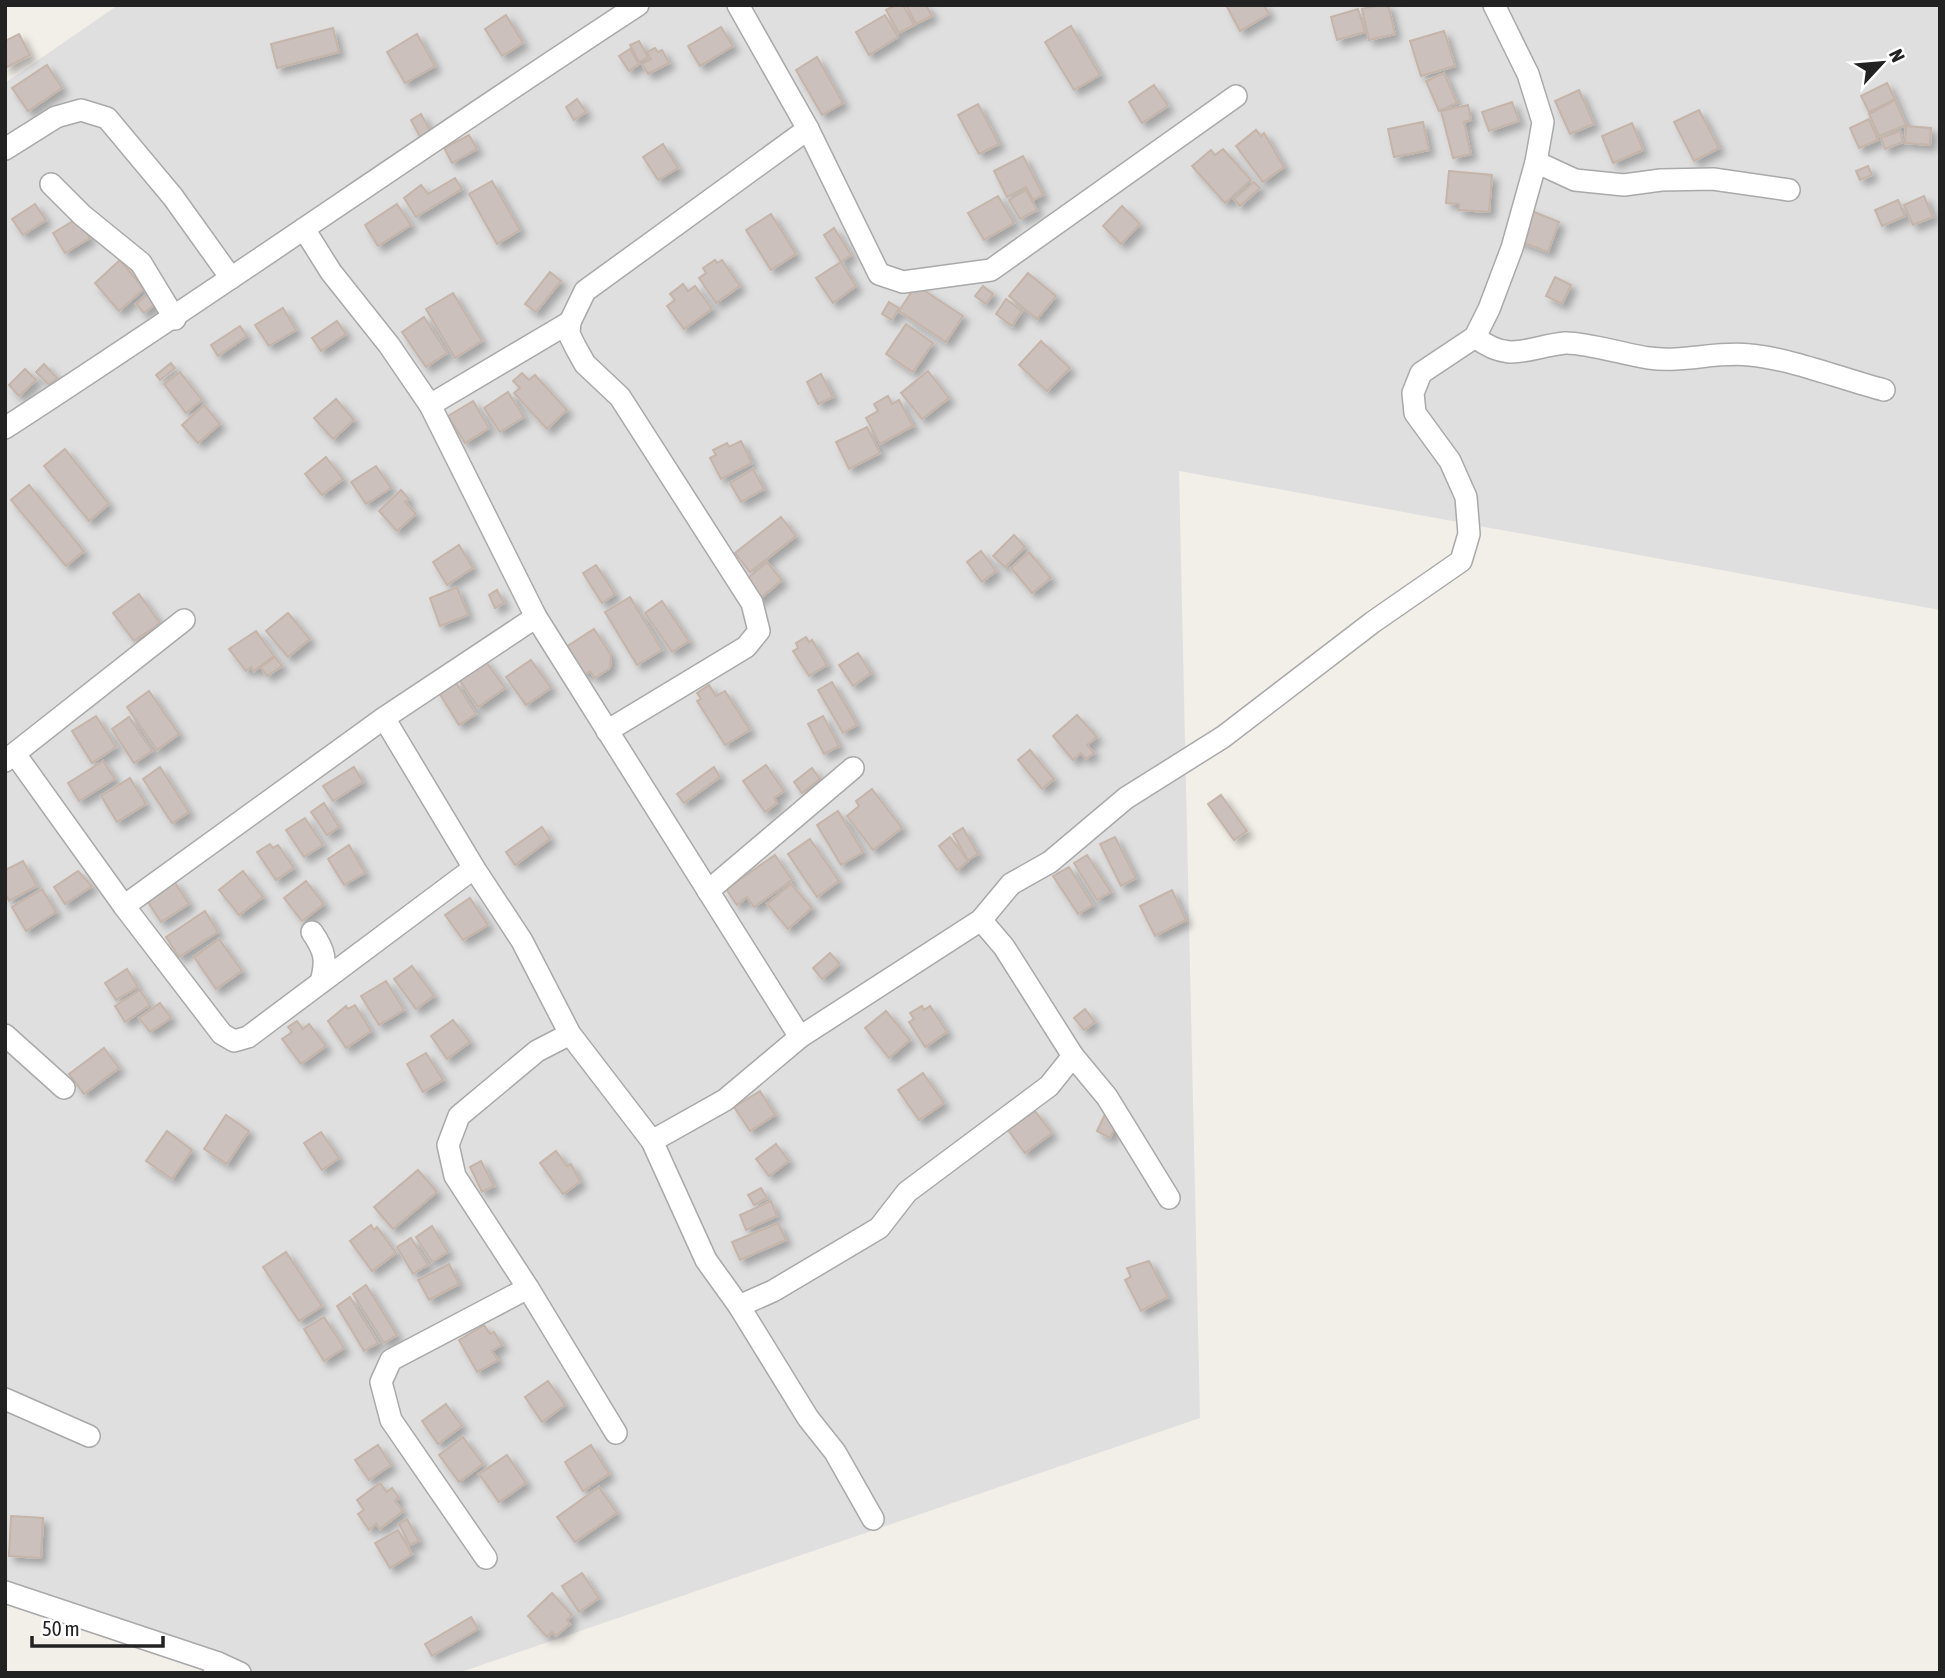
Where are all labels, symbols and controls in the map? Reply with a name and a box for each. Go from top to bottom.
north arrow [1847,28,1917,98]
text: N [1885,46,1910,65]
scale bar [32,1604,163,1648]
text: 50 m [42,1616,80,1640]

